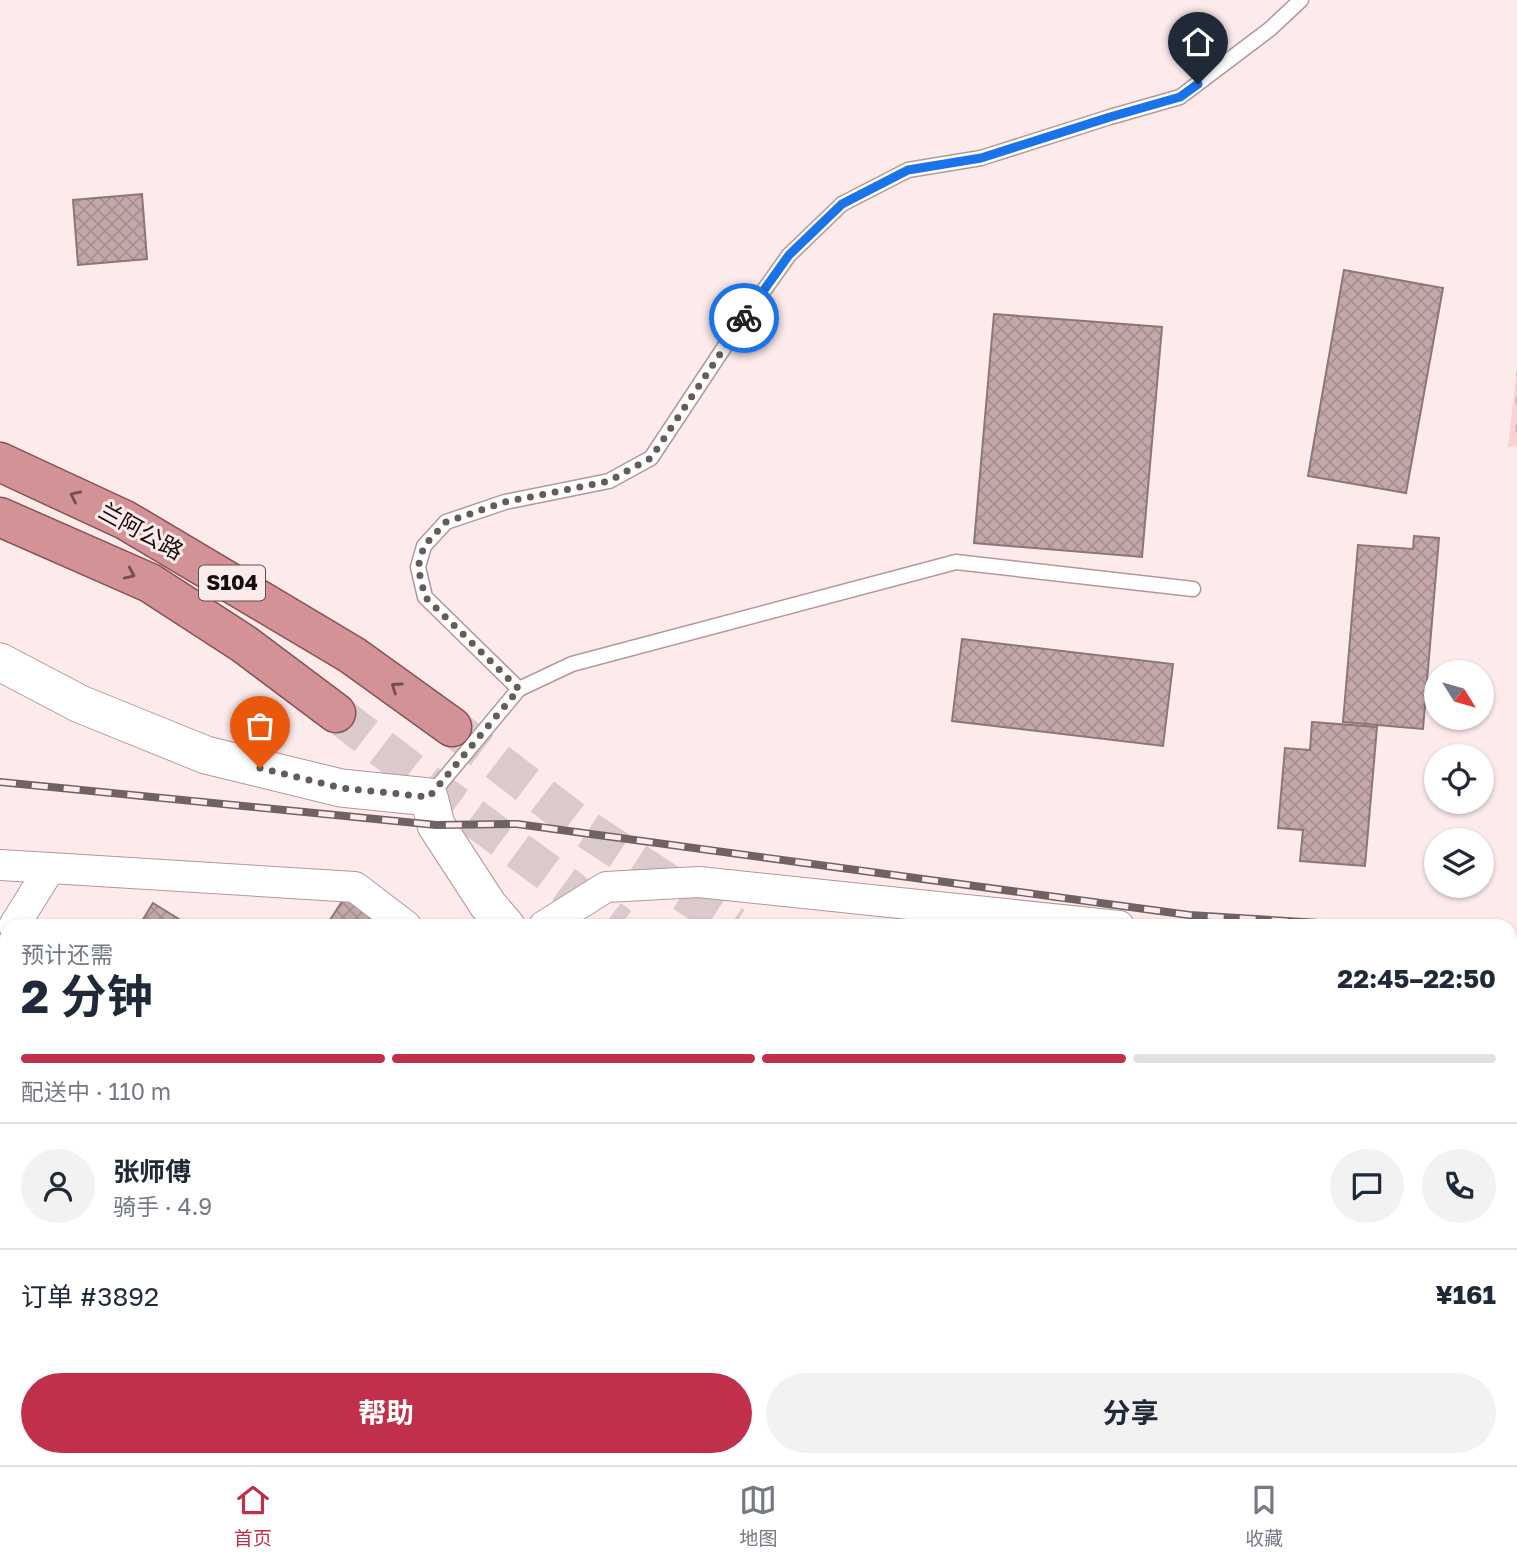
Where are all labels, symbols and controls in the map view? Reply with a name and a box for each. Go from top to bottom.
pin [1168,12.0,1228,84]
icon: home [1179,23,1217,61]
courier [709,283,779,353]
icon: bike [725,299,763,337]
one-way arrow [69,490,82,504]
street label: 兰阿公路 [94,496,189,565]
one-way arrow [123,566,135,580]
road number: S104 [199,566,265,600]
north arrow [1424,660,1494,730]
map controls [1424,660,1494,898]
one-way arrow [391,683,404,695]
pin [230,696,290,768]
icon: bag [241,707,279,745]
button: locate [1424,744,1494,814]
button: layers [1424,828,1494,898]
text: 预计还需 [21,940,113,968]
text: 22:45–22:50 [1337,963,1496,994]
text: 2 分钟 [21,968,153,1023]
text: 配送中 · 110 m [21,1077,171,1105]
button: person [21,1149,95,1223]
button: chat [1330,1149,1404,1223]
button: phone [1422,1149,1496,1223]
text: 张师傅 [113,1156,191,1187]
text: 骑手 · 4.9 [113,1192,212,1220]
text: ¥161 [1436,1279,1496,1310]
text: 订单 #3892 [21,1281,159,1312]
button: 帮助 [21,1373,752,1453]
button: 分享 [766,1373,1496,1453]
tab: 首页 [234,1481,272,1550]
tab: 地图 [739,1481,777,1550]
tab: 收藏 [1245,1481,1283,1550]

